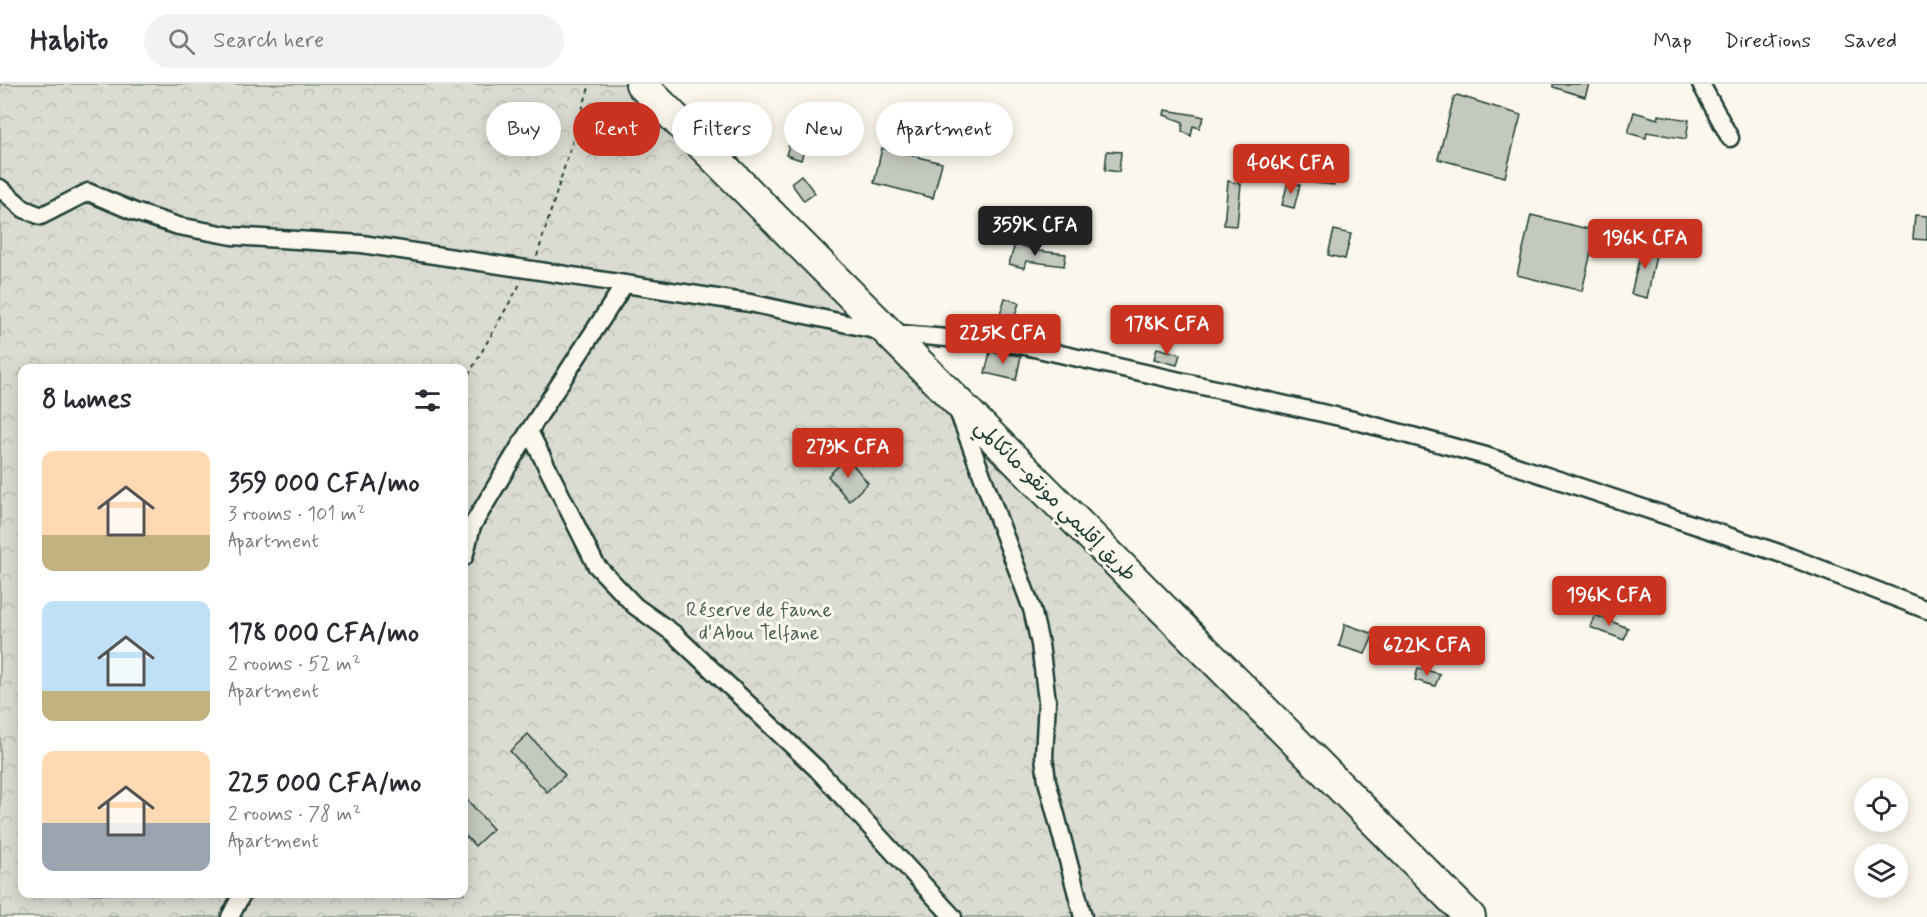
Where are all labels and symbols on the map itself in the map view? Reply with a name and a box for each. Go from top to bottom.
pin: 406K CFA [1229,144,1353,195]
pin: 359K CFA [973,206,1097,257]
pin: 196K CFA [1583,219,1707,270]
pin: 178K CFA [1105,305,1229,356]
pin: 225K CFA [941,314,1065,365]
street label: طريق إقليمي مونقو-مانكالمي [966,414,1142,590]
pin: 273K CFA [786,428,910,479]
pin: 196K CFA [1547,576,1671,627]
park label: Réserve de faune d'Abou Telfane [686,597,832,647]
pin: 622K CFA [1365,626,1489,677]

